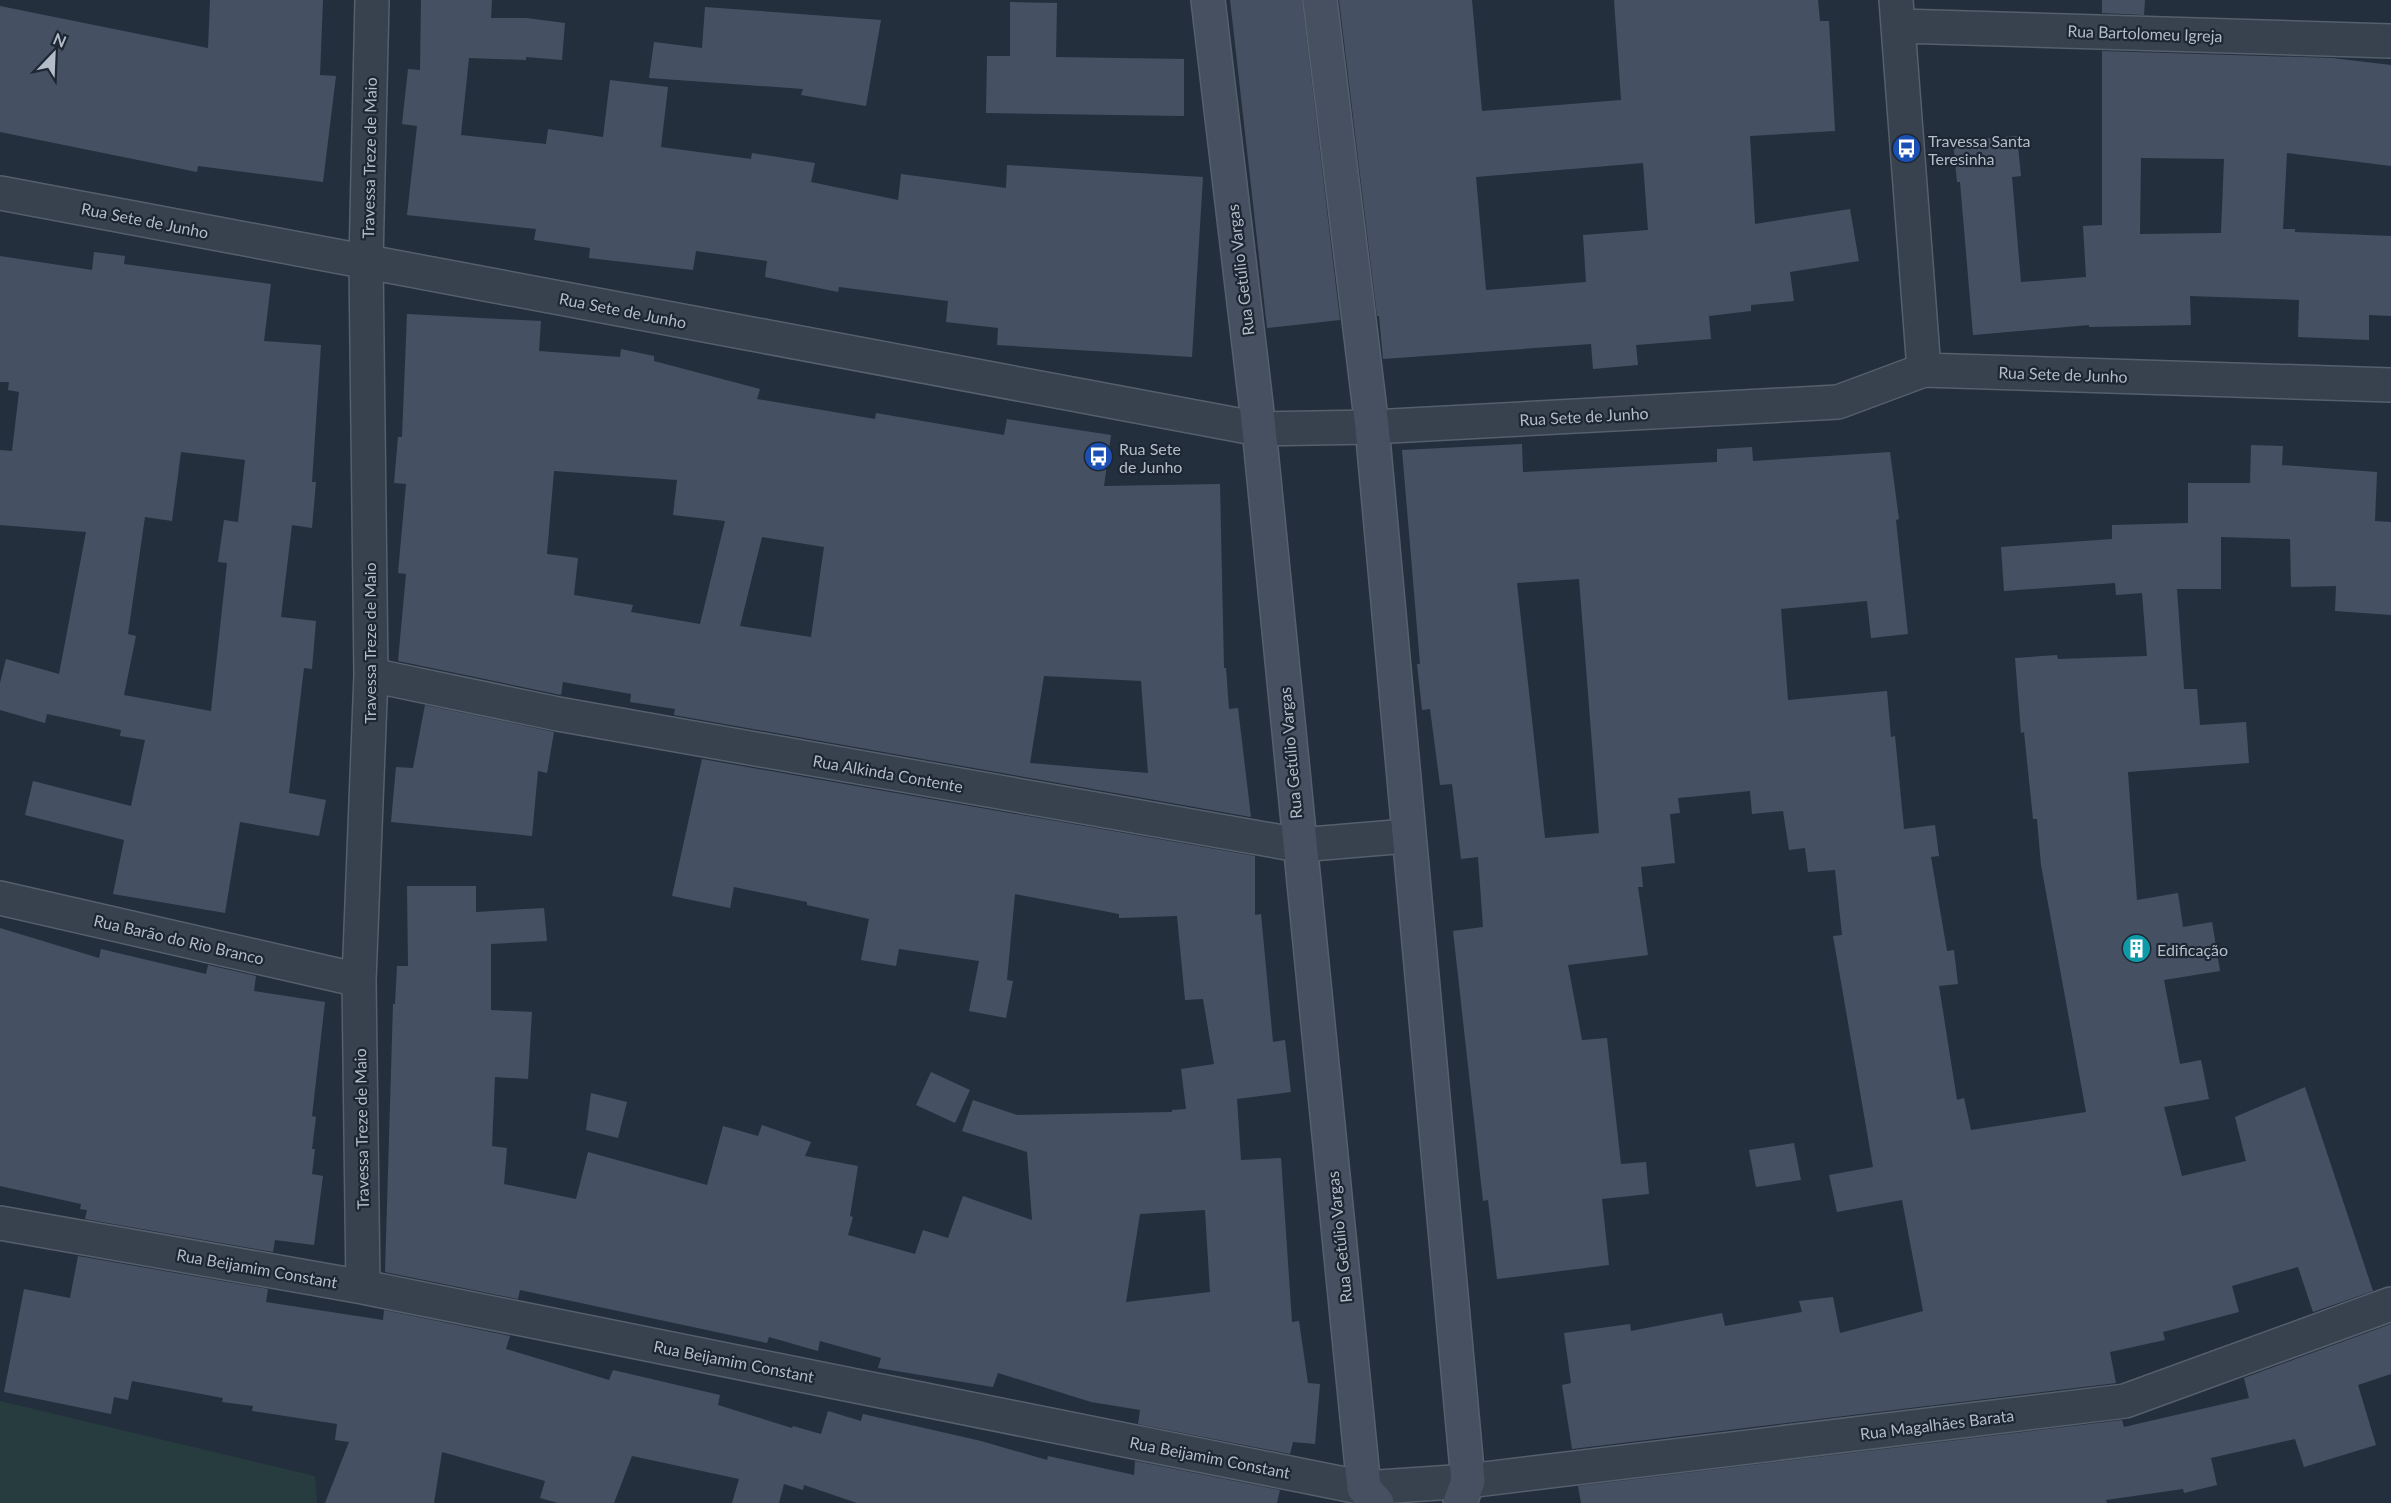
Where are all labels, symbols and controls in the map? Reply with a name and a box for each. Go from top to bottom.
street label: Rua Bartolomeu Igreja [2067,21,2223,45]
north arrow [24,24,84,84]
text: N [51,29,69,51]
street label: Travessa Treze de Maio [358,77,380,239]
place label: Travessa Santa Teresinha [1928,131,2031,168]
bus stop icon: Travessa Santa Teresinha [1891,133,1923,165]
street label: Rua Sete de Junho [80,198,210,242]
street label: Rua Getúlio Vargas [1223,203,1257,337]
street label: Rua Sete de Junho [558,288,688,332]
street label: Rua Sete de Junho [1998,362,2128,386]
street label: Rua Sete de Junho [1519,403,1649,429]
place label: Rua Sete de Junho [1119,439,1182,476]
bus stop icon: Rua Sete de Junho [1082,441,1114,473]
street label: Travessa Treze de Maio [360,562,379,724]
street label: Rua Getúlio Vargas [1275,686,1305,820]
street label: Rua Alkinda Contente [811,750,965,796]
street label: Rua Barão do Rio Branco [92,910,266,968]
building icon: Edificação [2120,933,2152,965]
place label: Edificação [2157,940,2228,959]
street label: Travessa Treze de Maio [350,1048,372,1210]
street label: Rua Getúlio Vargas [1323,1170,1355,1304]
street label: Rua Beijamim Constant [175,1244,339,1292]
street label: Rua Beijamim Constant [652,1336,816,1386]
street label: Rua Magalhães Barata [1859,1405,2015,1443]
street label: Rua Beijamim Constant [1128,1432,1292,1482]

